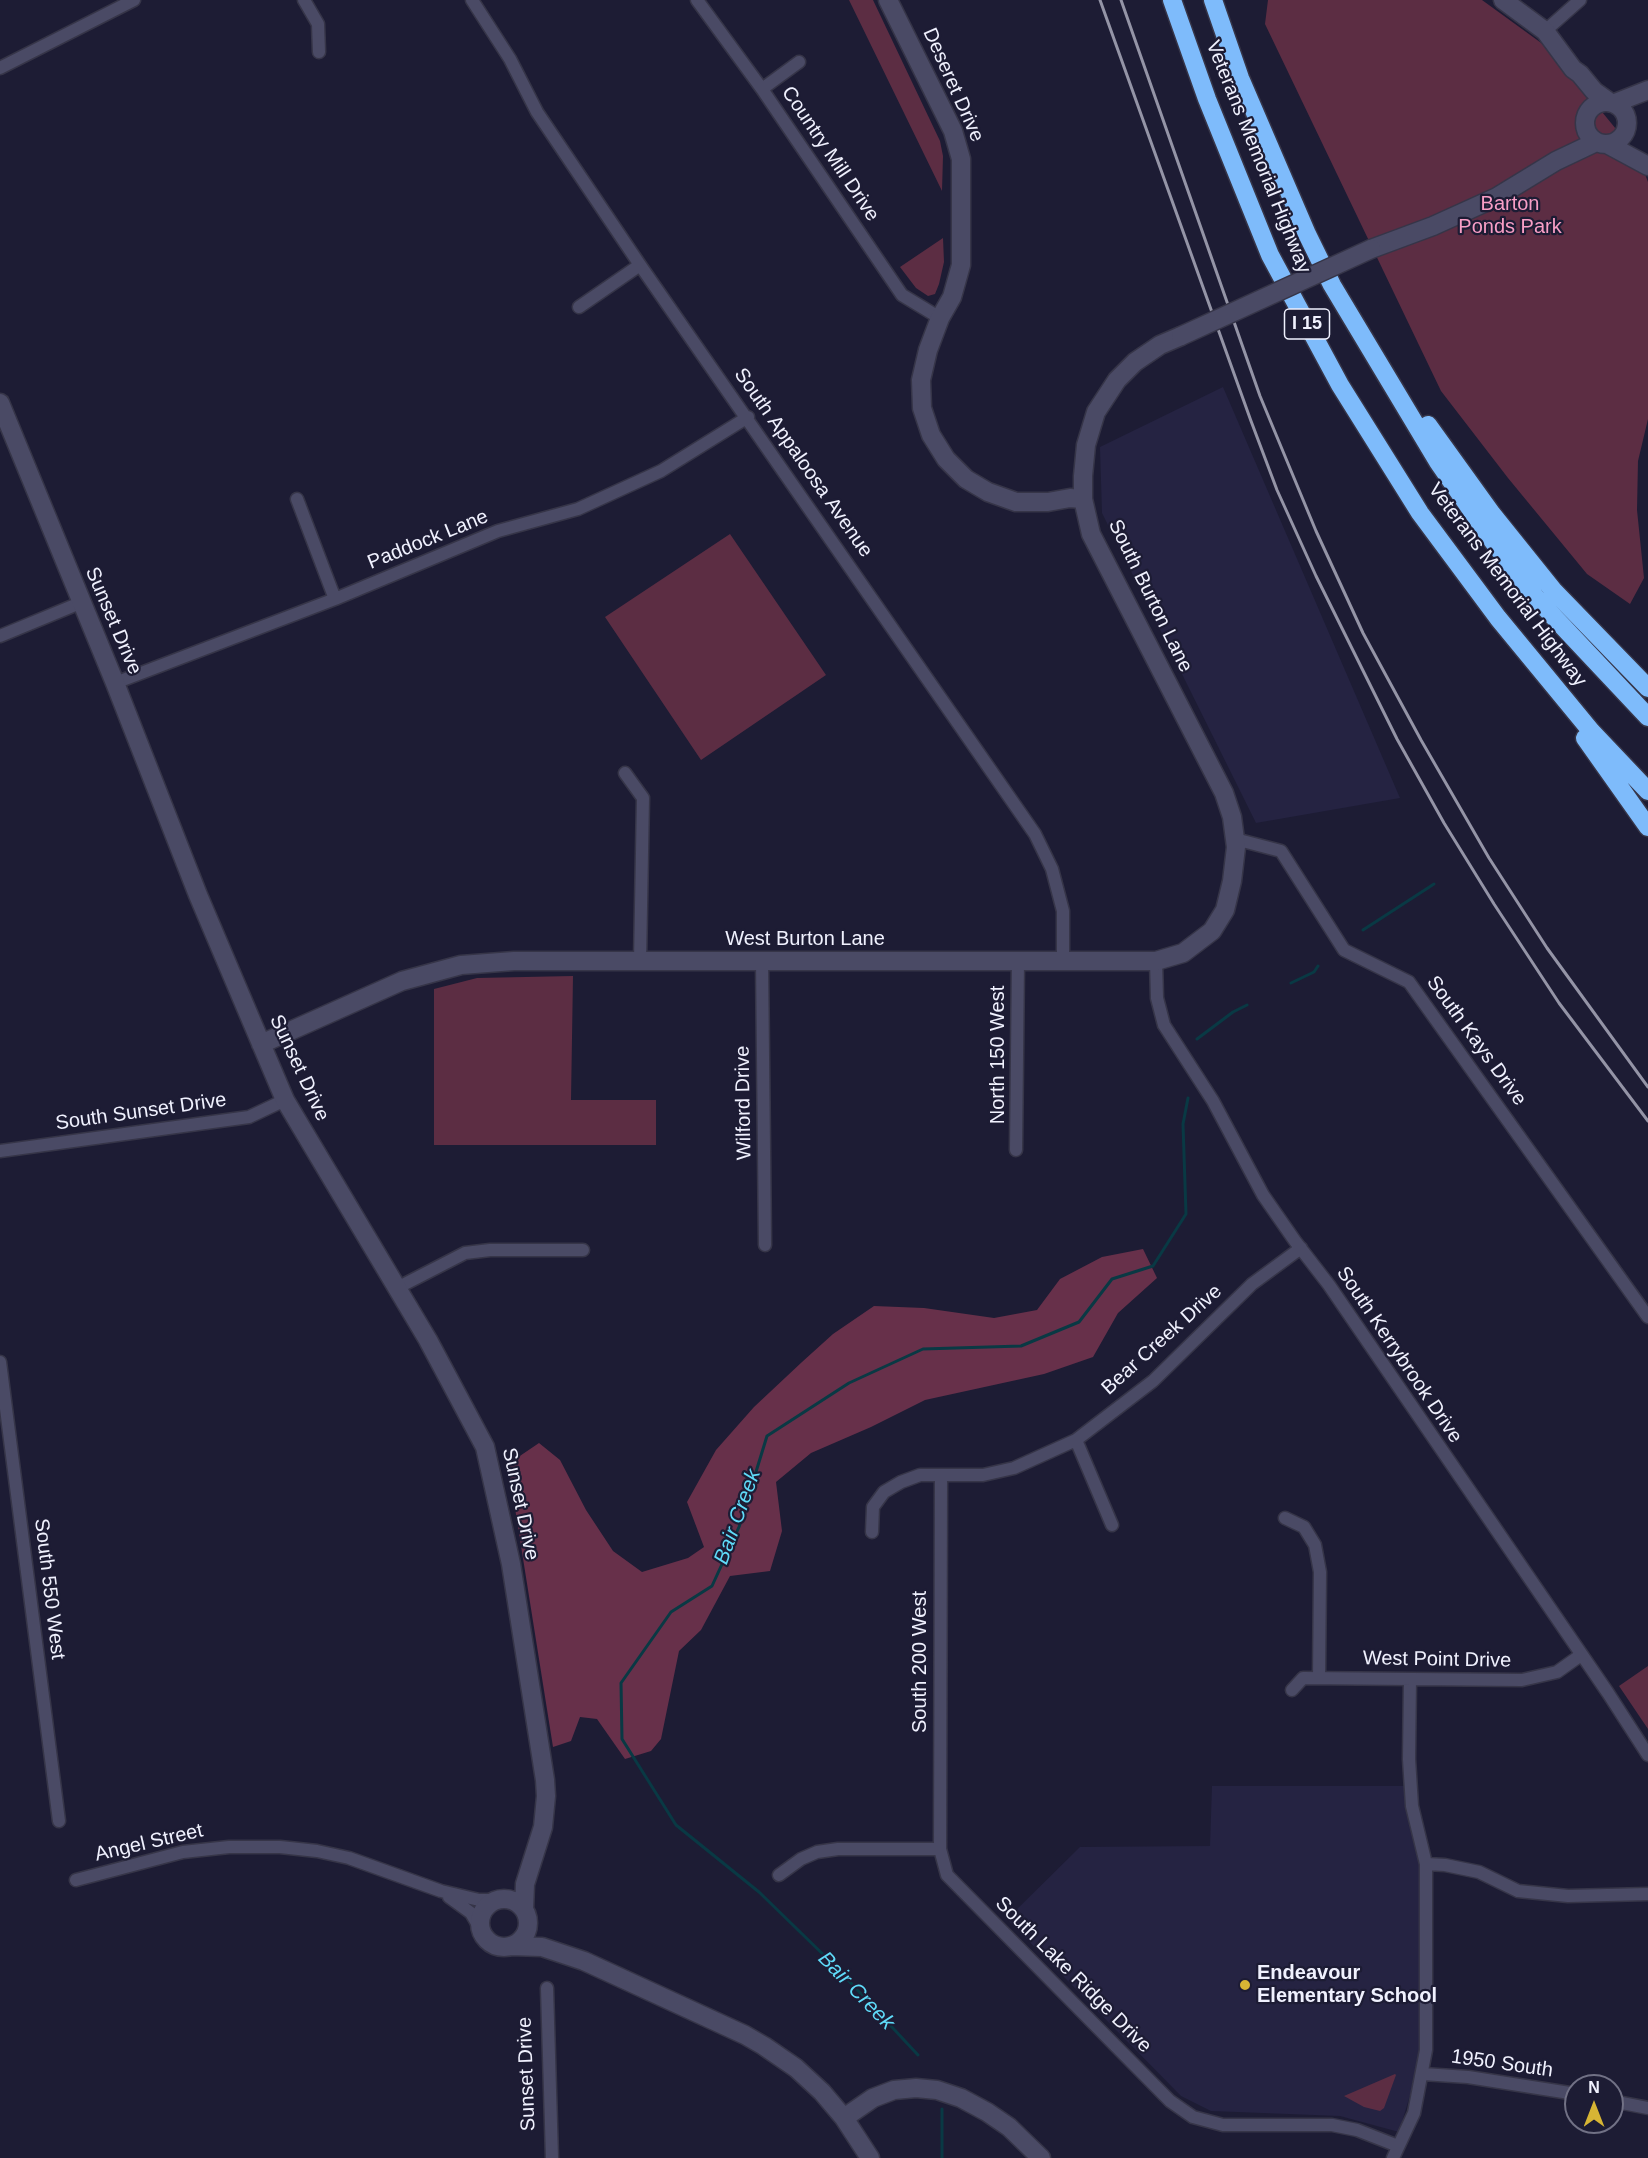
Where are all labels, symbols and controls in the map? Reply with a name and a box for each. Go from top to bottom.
street label: Deseret Drive [917,24,989,146]
street label: Veterans Memorial Highway [1200,37,1316,277]
street label: Country Mill Drive [776,82,884,226]
park label: Barton Ponds Park [1458,192,1562,239]
road number: I 15 [1284,309,1330,339]
street label: South Appaloosa Avenue [729,364,877,562]
street label: Veterans Memorial Highway [1422,478,1592,692]
street label: Paddock Lane [364,505,492,575]
street label: South Burton Lane [1103,516,1197,676]
street label: Sunset Drive [80,564,146,678]
street label: West Burton Lane [725,927,885,951]
street label: South Kays Drive [1421,971,1531,1111]
street label: North 150 West [986,986,1010,1124]
street label: Sunset Drive [264,1011,334,1125]
street label: Wilford Drive [731,1046,757,1160]
street label: South Sunset Drive [54,1088,228,1136]
street label: South Kerrybrook Drive [1331,1262,1467,1448]
street label: Bear Creek Drive [1097,1280,1227,1400]
street label: Sunset Drive [496,1446,544,1562]
water label: Bair Creek [709,1466,767,1568]
street label: South 550 West [28,1517,70,1661]
street label: South 200 West [908,1591,932,1733]
street label: West Point Drive [1363,1647,1511,1673]
street label: Angel Street [93,1819,205,1867]
street label: South Lake Ridge Drive [990,1892,1156,2058]
water label: Bair Creek [812,1947,900,2035]
place label: Endeavour Elementary School [1257,1961,1437,2008]
marker: Endeavour Elementary School [1238,1978,1252,1992]
street label: Sunset Drive [513,2016,541,2132]
street label: 1950 South [1450,2045,1554,2083]
north arrow [1564,2074,1624,2134]
text: N [1588,2079,1600,2096]

